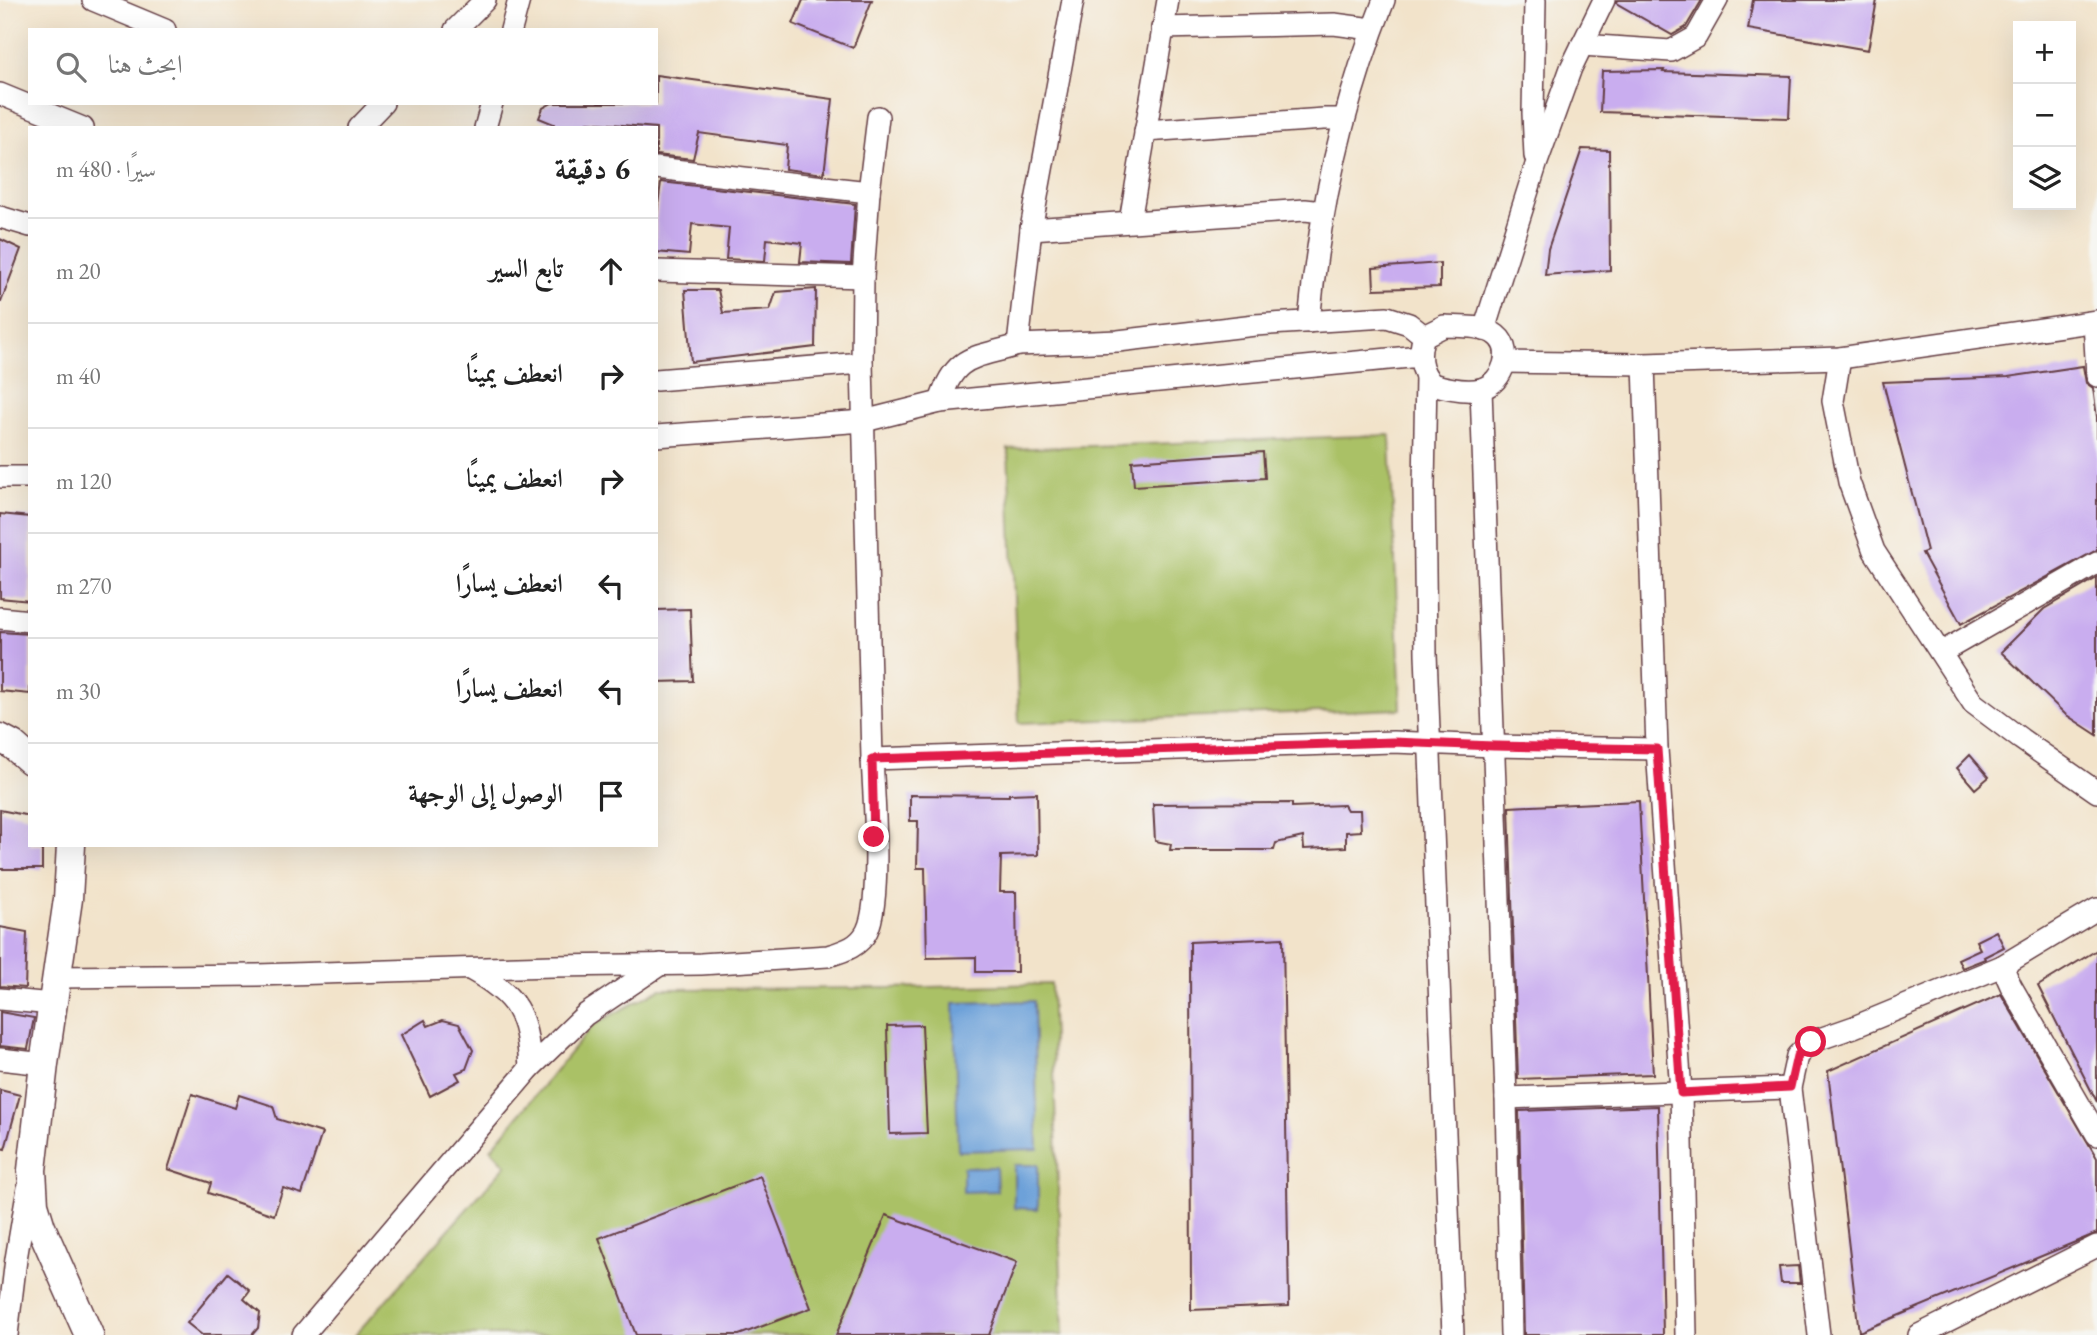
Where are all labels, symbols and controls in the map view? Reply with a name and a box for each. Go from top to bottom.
map controls [2013,21,2076,210]
button: + [2013,21,2076,84]
search box [28,28,658,105]
text: ابحث هنا [108,47,183,81]
icon: search [52,48,90,86]
button: − [2013,84,2076,147]
button: layers [2013,147,2076,210]
text: 6 دقيقة [555,149,630,188]
text: سيرًا · 480 m [56,154,156,184]
text: تابع السير [489,251,563,285]
icon: ahead [592,252,630,290]
text: 20 m [56,256,101,286]
text: انعطف يمينًا [466,356,563,390]
icon: right [592,357,630,395]
text: 40 m [56,361,101,391]
text: انعطف يمينًا [466,461,563,495]
icon: right [592,462,630,500]
text: 120 m [56,466,112,496]
text: انعطف يسارًا [456,566,563,600]
icon: left [592,567,630,605]
text: 270 m [56,571,112,601]
text: انعطف يسارًا [456,671,563,705]
icon: left [592,672,630,710]
text: 30 m [56,676,101,706]
text: الوصول إلى الوجهة [408,776,563,810]
icon: arrive [592,777,630,815]
route end [858,821,889,852]
route start [1795,1026,1826,1057]

